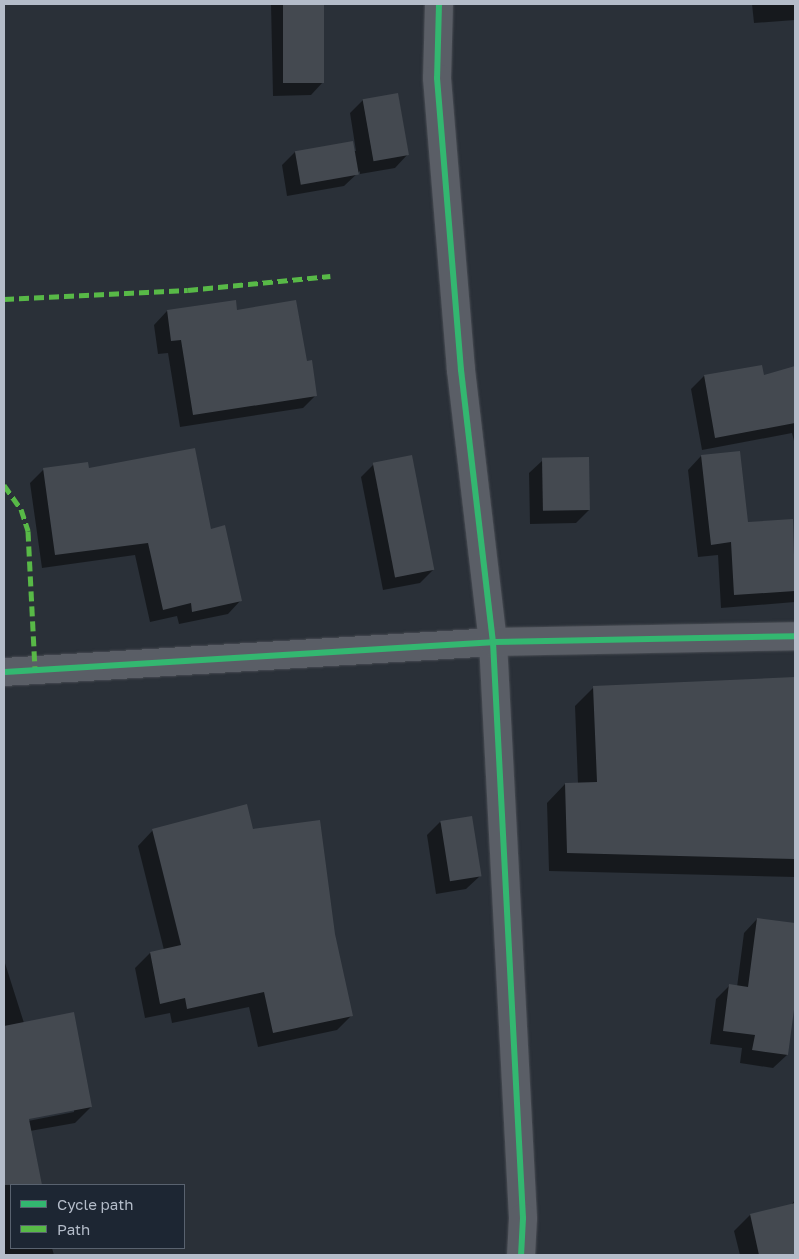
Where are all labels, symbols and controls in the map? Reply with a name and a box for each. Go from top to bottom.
legend [10,1184,185,1249]
text: Cycle path [57,1195,133,1213]
text: Path [57,1220,90,1238]

